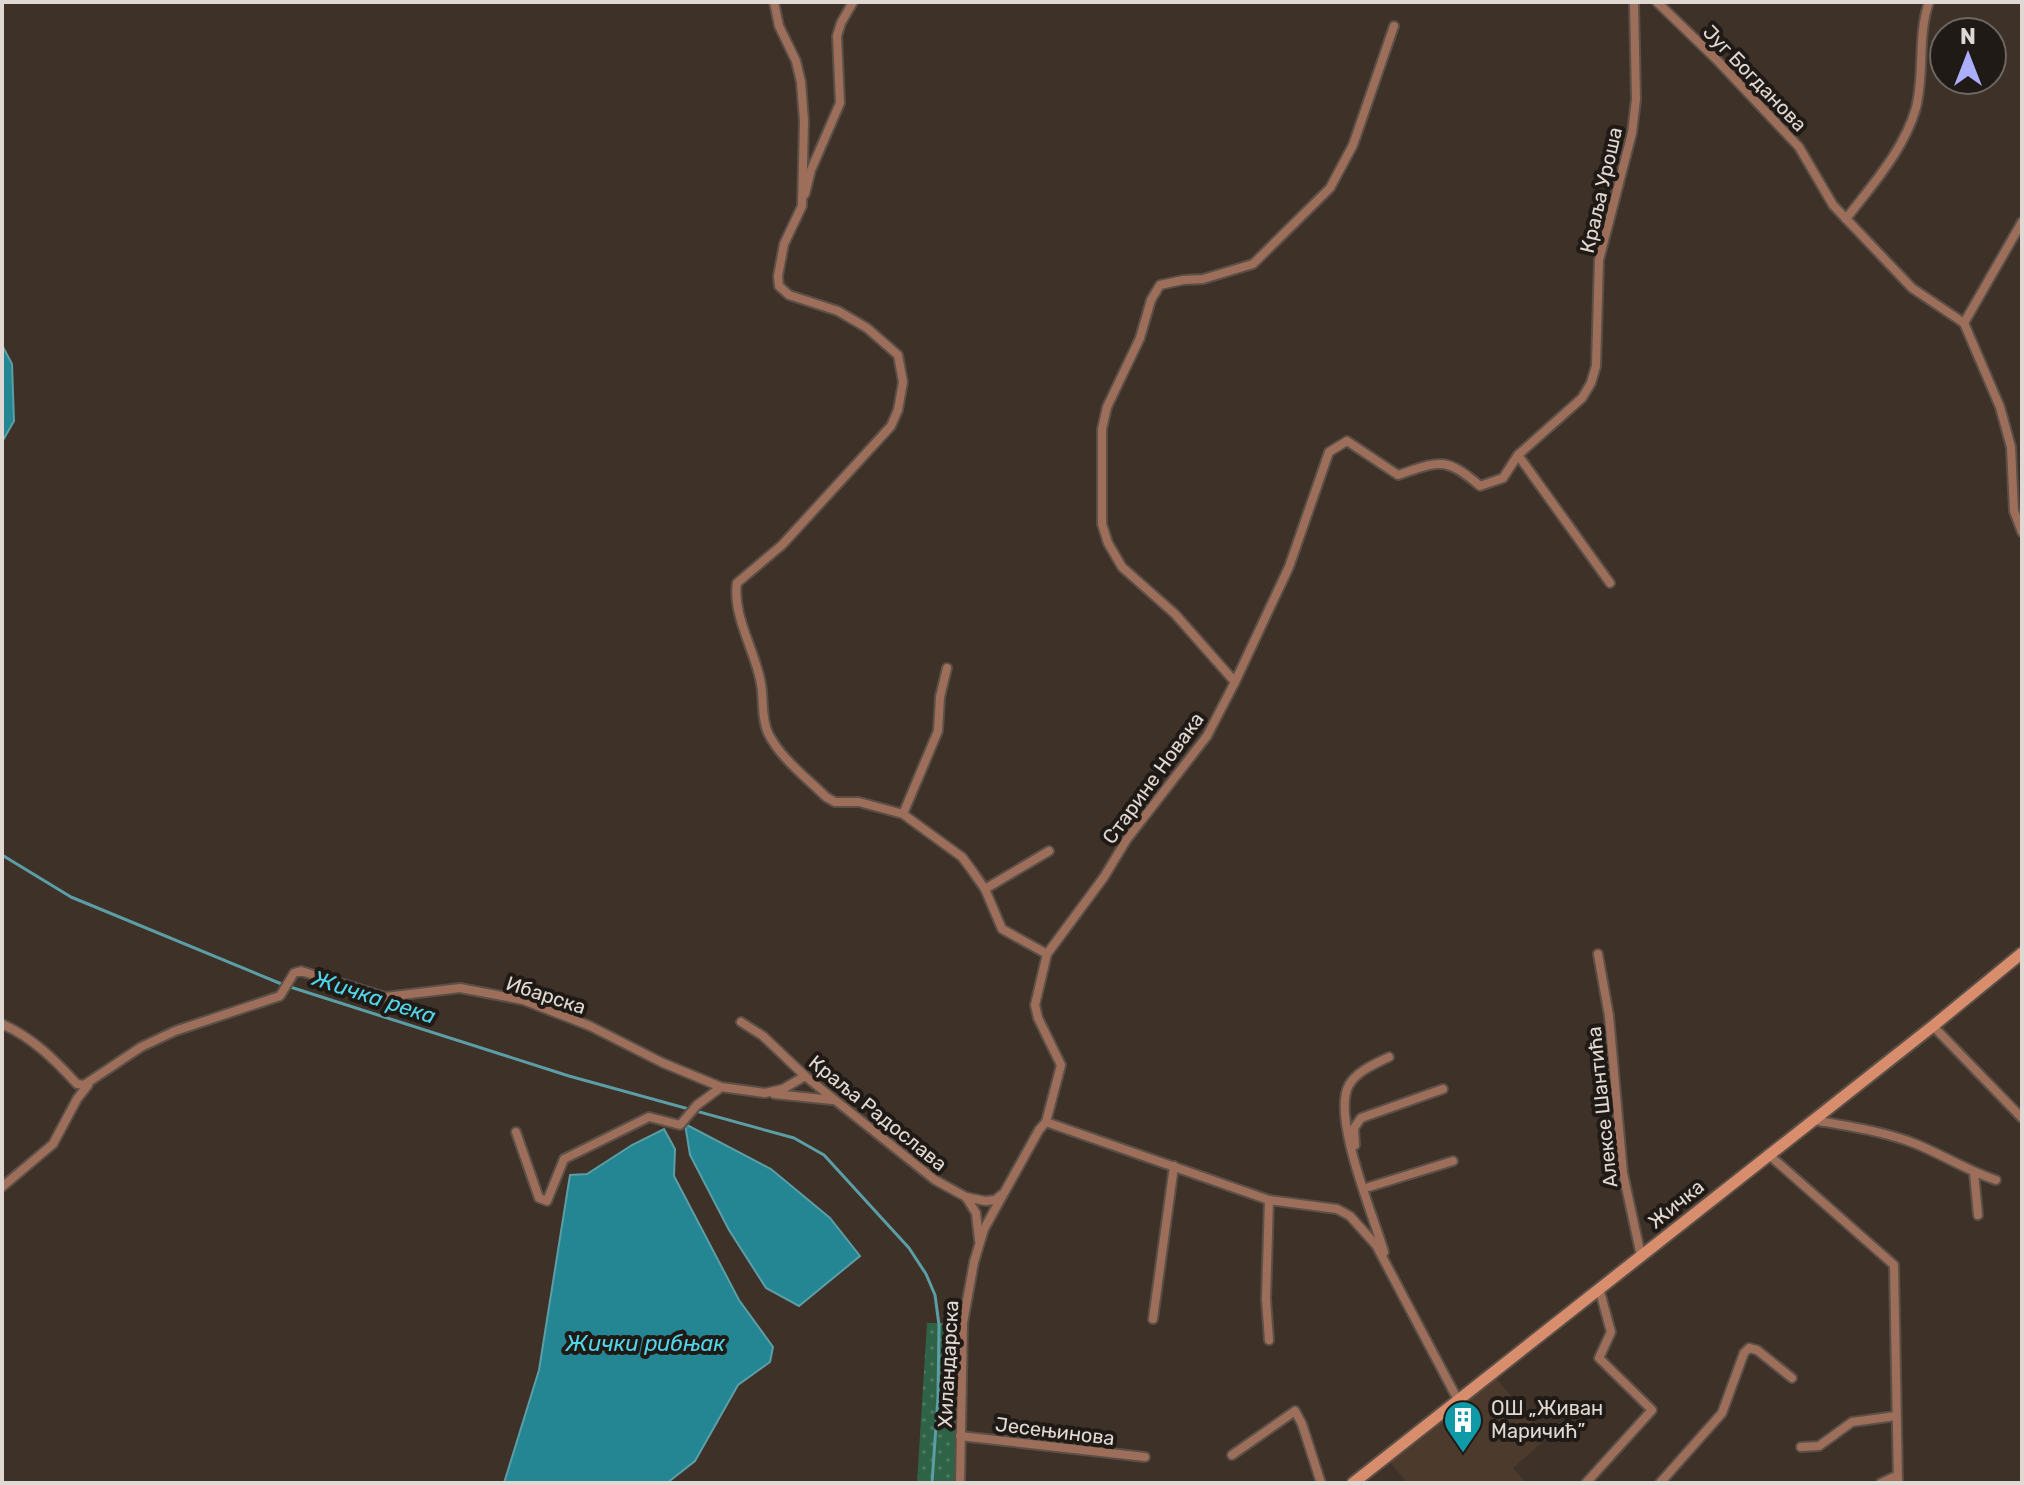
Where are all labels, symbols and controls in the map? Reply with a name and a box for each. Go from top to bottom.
north arrow [1928,16,2008,96]
street label: Југ Богданова [1698,20,1812,136]
text: N [1960,23,1976,50]
street label: Краља Уроша [1575,125,1627,255]
street label: Старине Новака [1097,708,1209,848]
water label: Жичка река [309,964,439,1030]
street label: Ибарска [503,971,589,1019]
street label: Алексе Шантића [1582,1025,1622,1189]
street label: Краља Радослава [804,1050,952,1176]
street label: Жичка [1643,1174,1709,1234]
street label: Хиландарска [933,1300,963,1428]
water label: Жички рибњак [565,1330,725,1357]
place label: ОШ „Живан Маричић” [1491,1396,1603,1443]
building icon: ОШ „Живан Маричић” [1442,1399,1484,1454]
street label: Јесењинова [994,1412,1116,1450]

